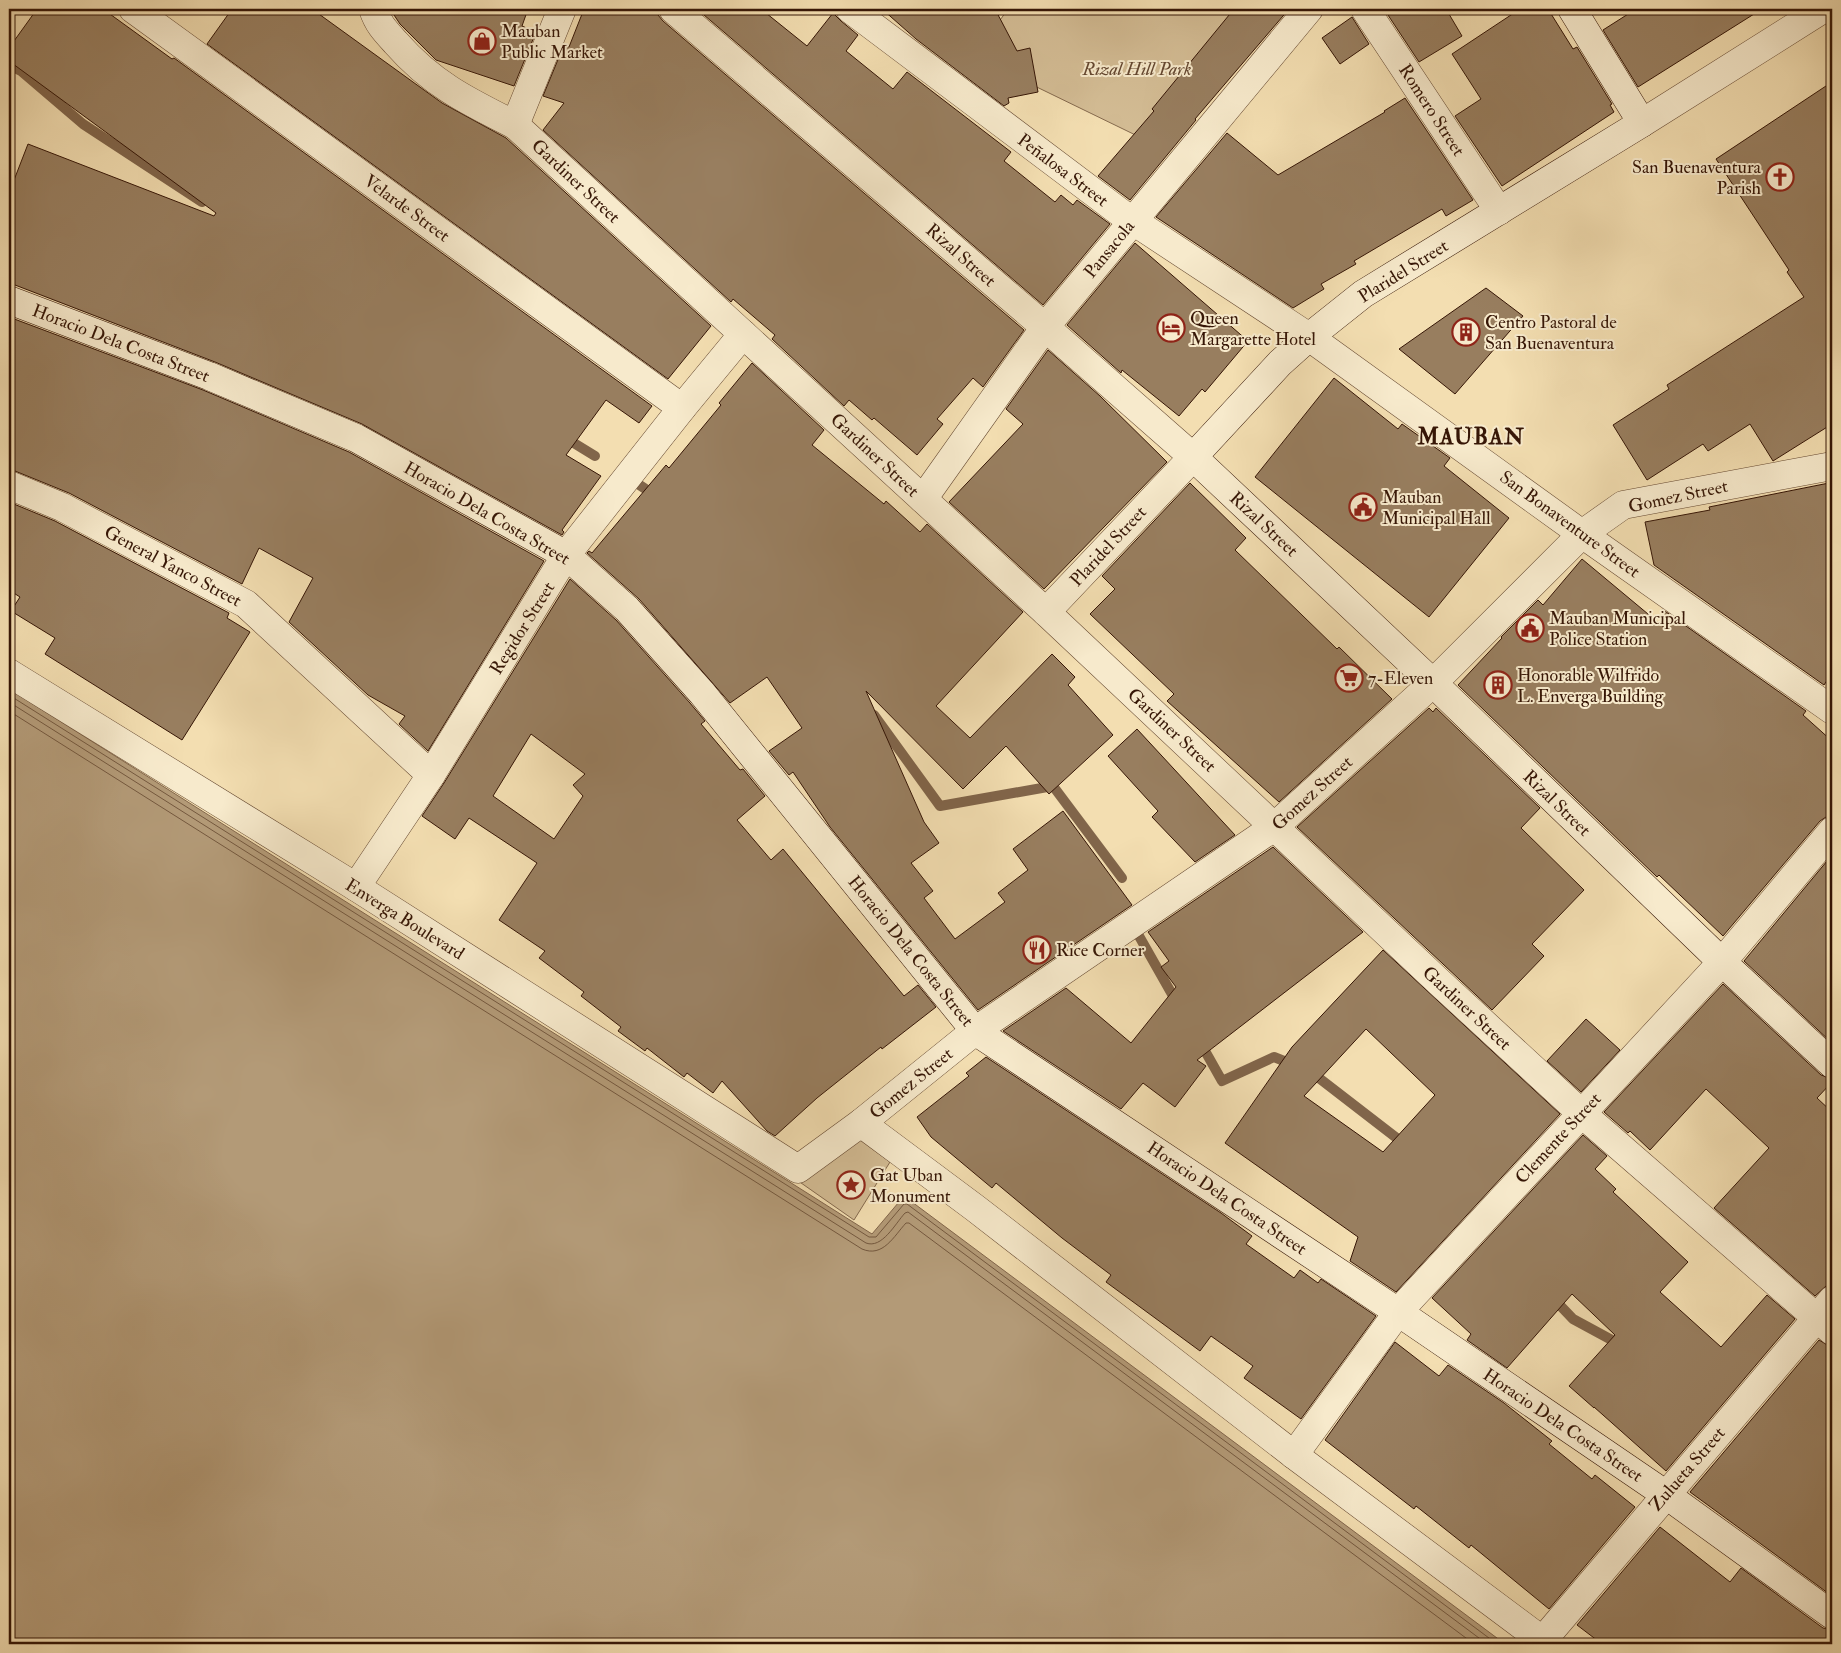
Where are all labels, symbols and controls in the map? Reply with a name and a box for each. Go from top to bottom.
place label: Mauban Public Market [501,20,603,64]
shop icon: Mauban Public Market [467,26,497,56]
park label: Rizal Hill Park [1081,58,1192,81]
street label: Romero Street [1393,60,1470,161]
street label: Peñalosa Street [1013,129,1113,212]
street label: Gardiner Street [526,134,625,229]
place label: San Buenaventura Parish [1632,156,1762,200]
church icon: San Buenaventura Parish [1765,162,1795,192]
street label: Velarde Street [359,169,454,247]
street label: Pansacola [1079,215,1140,283]
street label: Rizal Street [921,219,1001,292]
street label: Plaridel Street [1354,235,1453,308]
street label: Horacio Dela Costa Street [29,299,213,388]
place label: Queen Margarette Hotel [1190,307,1316,351]
place label: Centro Pastoral de San Buenaventura [1485,311,1617,355]
hotel icon: Queen Margarette Hotel [1156,313,1186,343]
building icon: Centro Pastoral de San Buenaventura [1451,317,1481,347]
street label: Gardiner Street [825,408,924,503]
district label: MAUBAN [1416,423,1525,451]
street label: Horacio Dela Costa Street [400,456,574,570]
street label: San Bonaventure Street [1495,466,1645,583]
street label: Gomez Street [1626,475,1730,518]
place label: Mauban Municipal Hall [1382,486,1491,530]
street label: Rizal Street [1225,487,1303,562]
public building icon: Mauban Municipal Hall [1348,492,1378,522]
street label: Plaridel Street [1065,501,1152,592]
street label: General Yanco Street [100,521,246,612]
street label: Regidor Street [485,577,560,679]
place label: Mauban Municipal Police Station [1549,607,1686,651]
public building icon: Mauban Municipal Police Station [1515,613,1545,643]
supermarket icon: 7-Eleven [1334,663,1364,693]
place label: Honorable Wilfrido L. Enverga Building [1517,664,1665,708]
place label: 7-Eleven [1368,667,1433,690]
building icon: Honorable Wilfrido L. Enverga Building [1483,670,1513,700]
street label: Gardiner Street [1122,683,1221,778]
street label: Gomez Street [1267,751,1358,836]
street label: Rizal Street [1518,765,1596,841]
street label: Horacio Dela Costa Street [842,871,979,1032]
street label: Enverga Boulevard [341,874,469,965]
restaurant icon: Rice Corner [1022,935,1052,965]
place label: Rice Corner [1056,939,1145,962]
street label: Gardiner Street [1417,961,1516,1056]
street label: Gomez Street [865,1043,958,1124]
street label: Clemente Street [1510,1088,1607,1189]
street label: Horacio Dela Costa Street [1142,1136,1311,1261]
place label: Gat Uban Monument [870,1164,951,1208]
place icon: Gat Uban Monument [836,1170,866,1200]
street label: Horacio Dela Costa Street [1478,1363,1647,1488]
street label: Zulueta Street [1644,1422,1730,1516]

